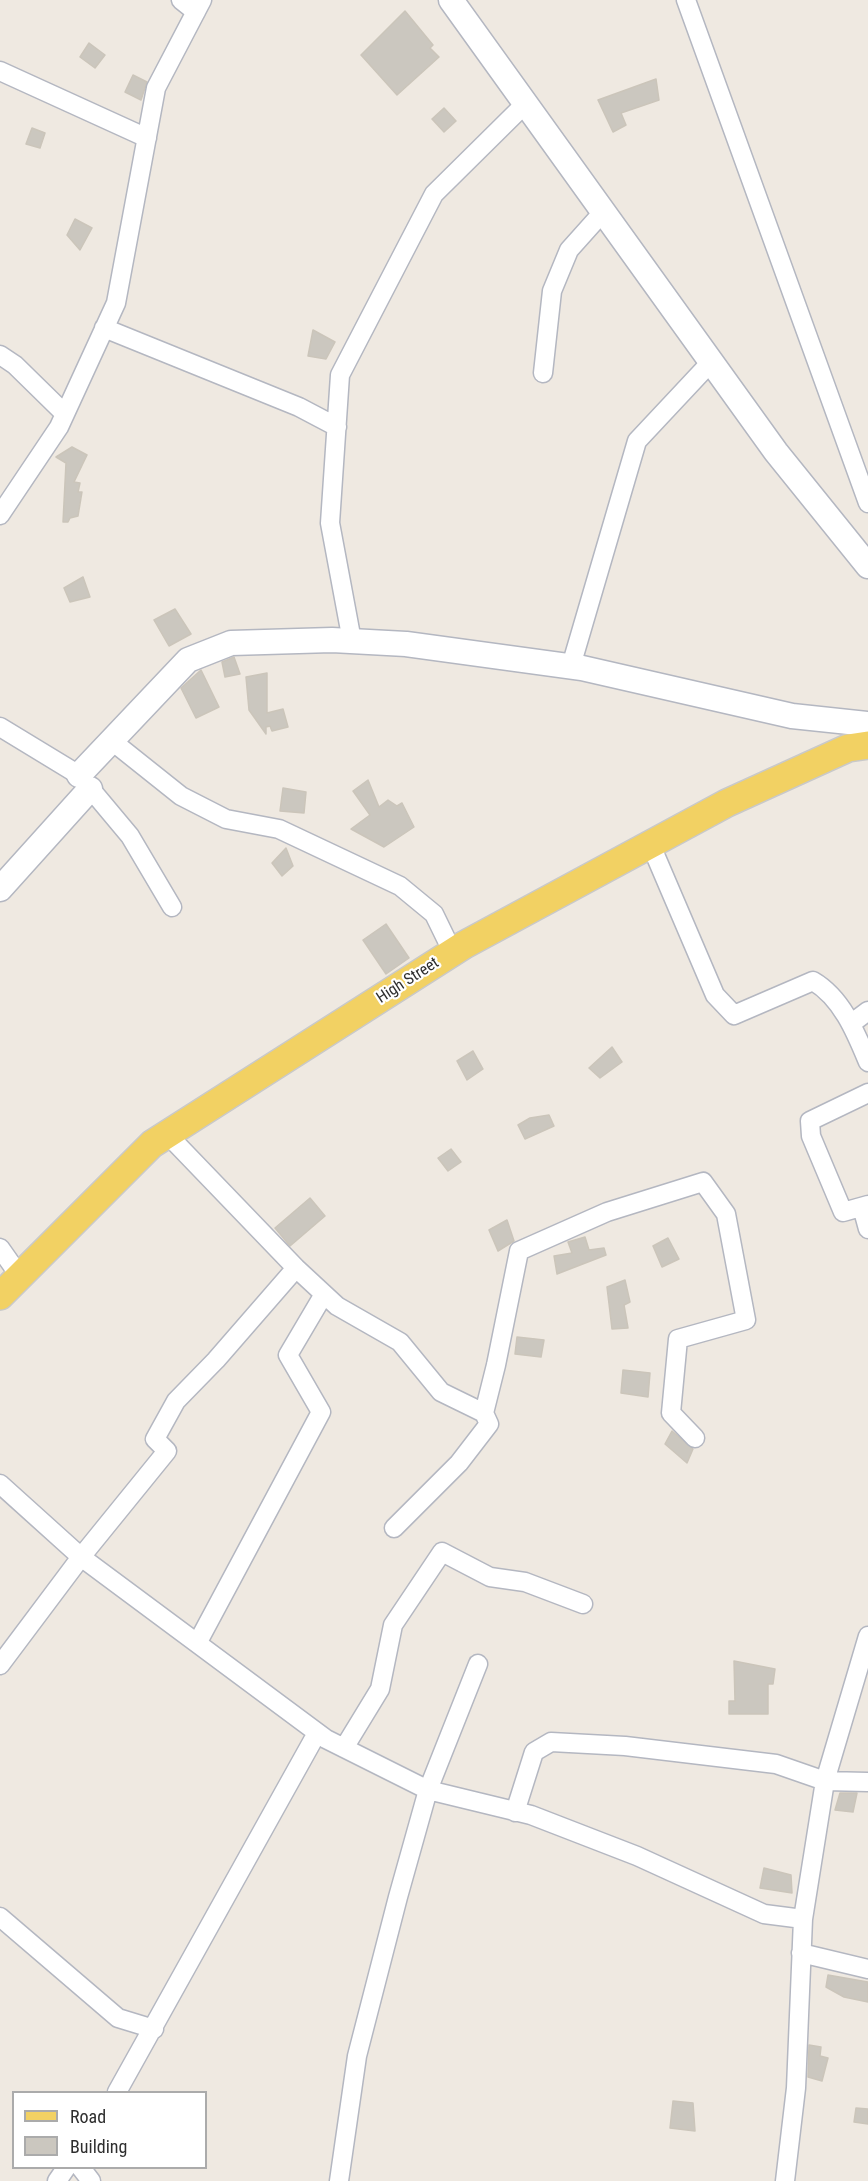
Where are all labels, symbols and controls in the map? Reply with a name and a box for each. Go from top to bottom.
street label: High Street [373,954,443,1008]
legend [12,2091,207,2169]
text: Road [70,2106,106,2127]
text: Building [70,2136,127,2157]

